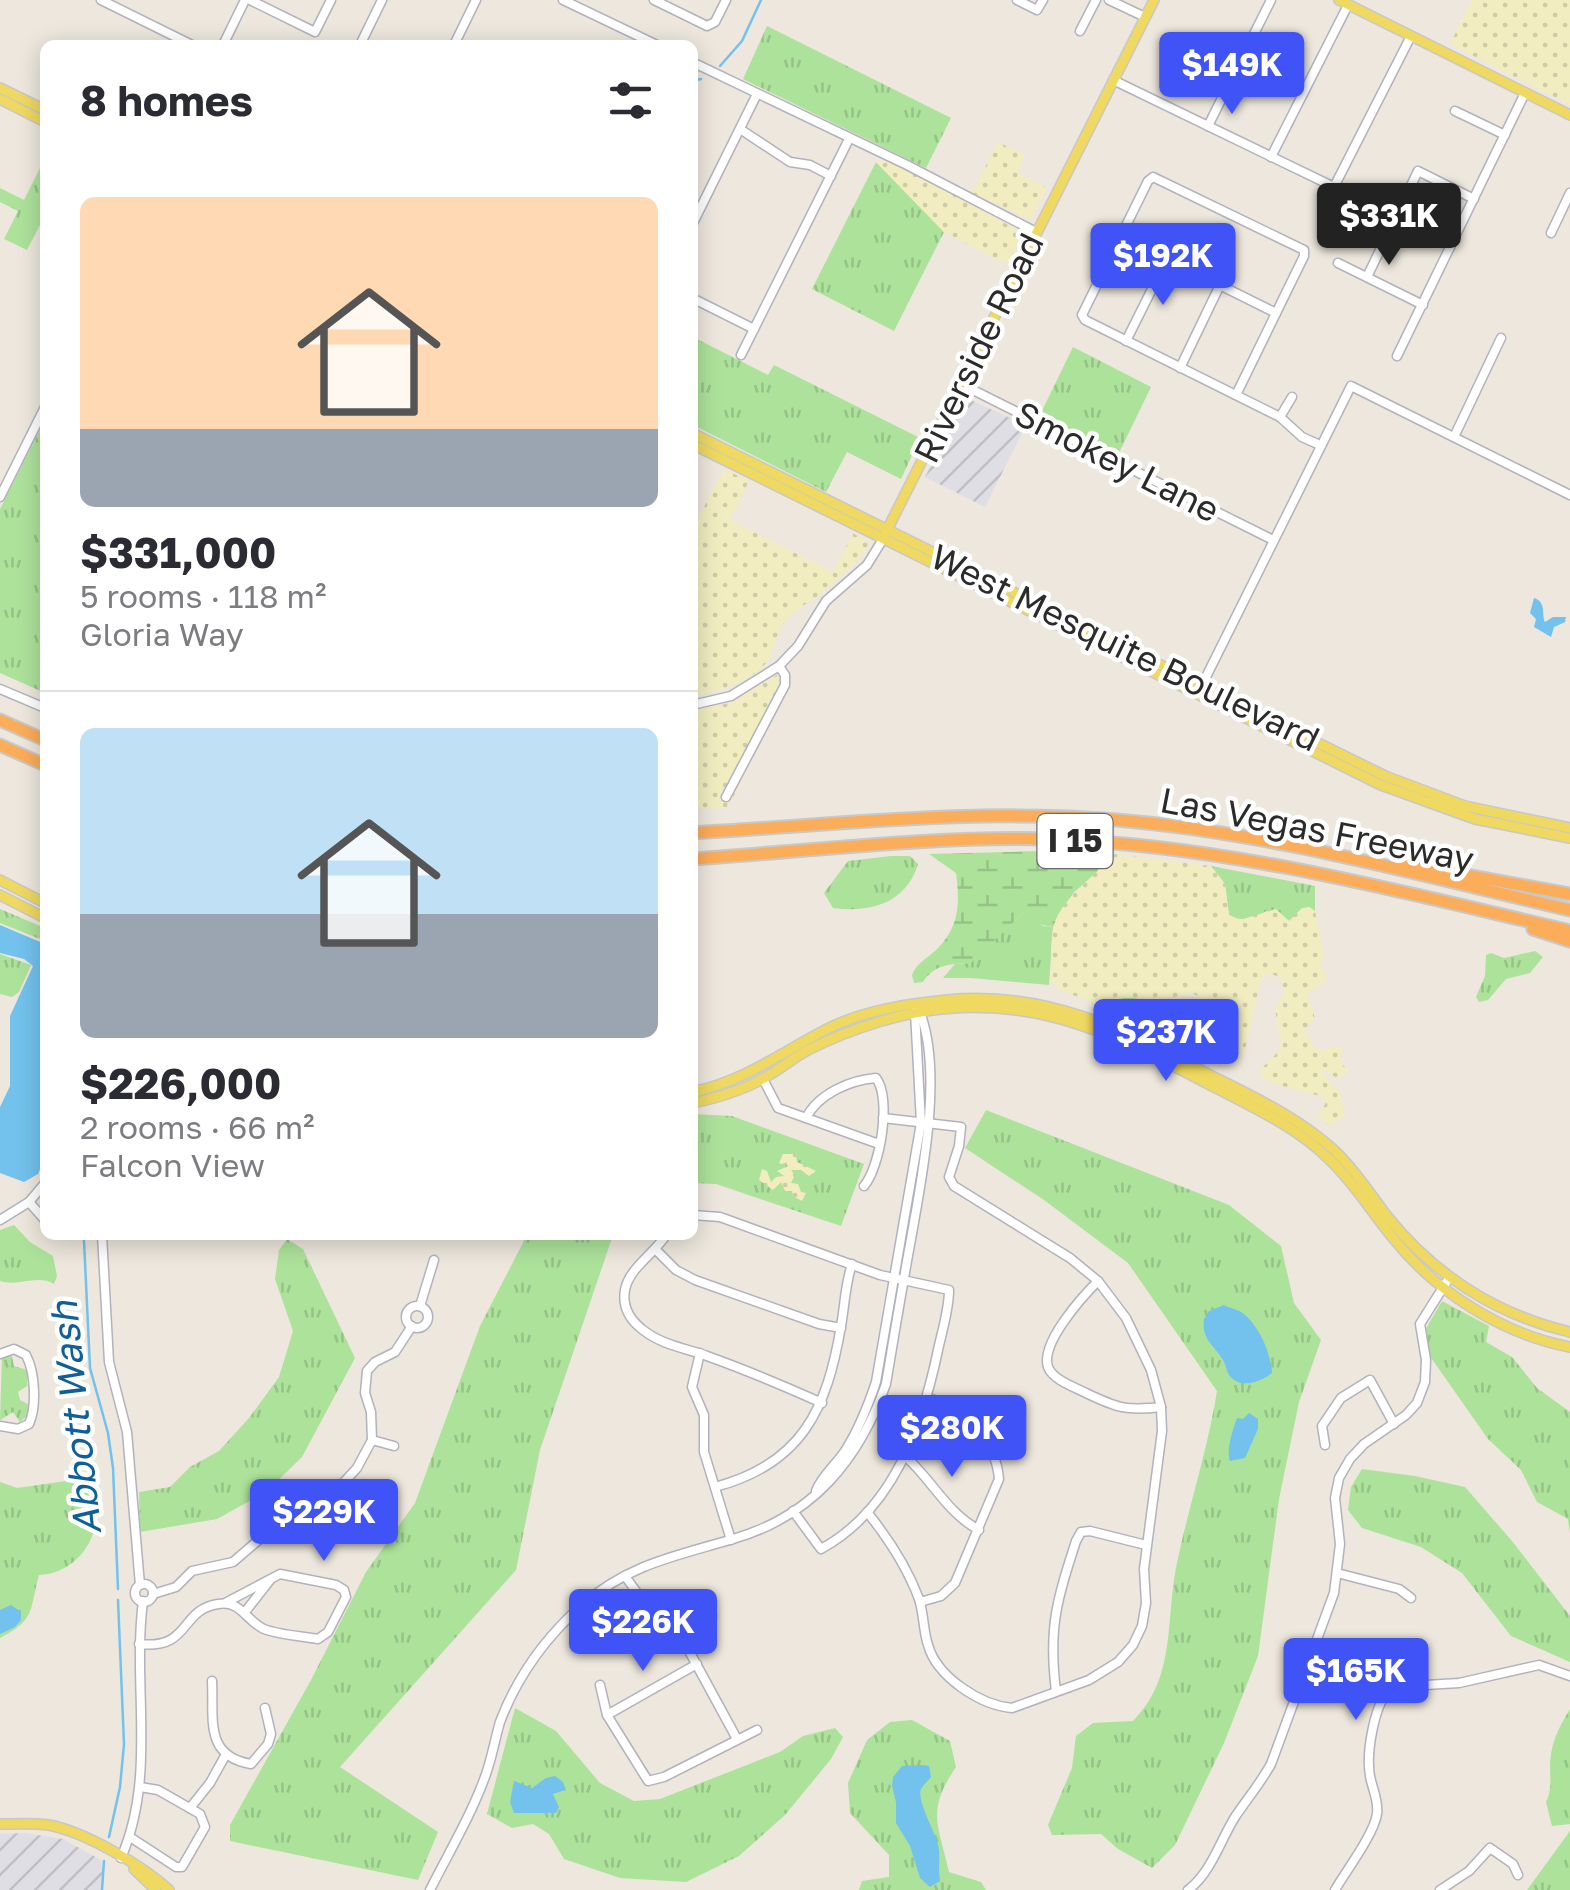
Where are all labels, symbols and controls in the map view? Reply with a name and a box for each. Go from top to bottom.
pin: $149K [1162,32,1302,117]
text: $149K [1181,45,1283,83]
icon: filters [603,73,658,128]
text: 8 homes [80,75,253,125]
pin: $331K [1319,183,1459,268]
text: $331K [1339,196,1439,234]
pin: $192K [1093,223,1233,308]
street label: Riverside Road [904,226,1052,469]
text: $192K [1113,236,1213,274]
icon: home [279,262,459,442]
street label: Smokey Lane [1008,392,1226,531]
text: $331,000 [80,527,276,577]
street label: West Mesquite Boulevard [924,535,1327,760]
text: 5 rooms · 118 m² [80,577,326,615]
text: Gloria Way [80,615,244,653]
street label: Las Vegas Freeway [1157,778,1477,880]
icon: home [279,793,459,973]
road number: I 15 [1038,814,1112,868]
pin: $237K [1096,999,1236,1084]
text: $237K [1115,1012,1217,1050]
text: $226,000 [80,1058,281,1108]
text: 2 rooms · 66 m² [80,1108,315,1146]
text: Falcon View [80,1146,265,1184]
water label: Abbott Wash [40,1298,109,1537]
pin: $280K [882,1395,1022,1480]
text: $280K [899,1408,1005,1446]
pin: $229K [254,1479,394,1564]
text: $229K [272,1492,376,1530]
pin: $226K [573,1589,713,1674]
text: $226K [591,1602,695,1640]
pin: $165K [1286,1638,1426,1723]
text: $165K [1306,1651,1406,1689]

